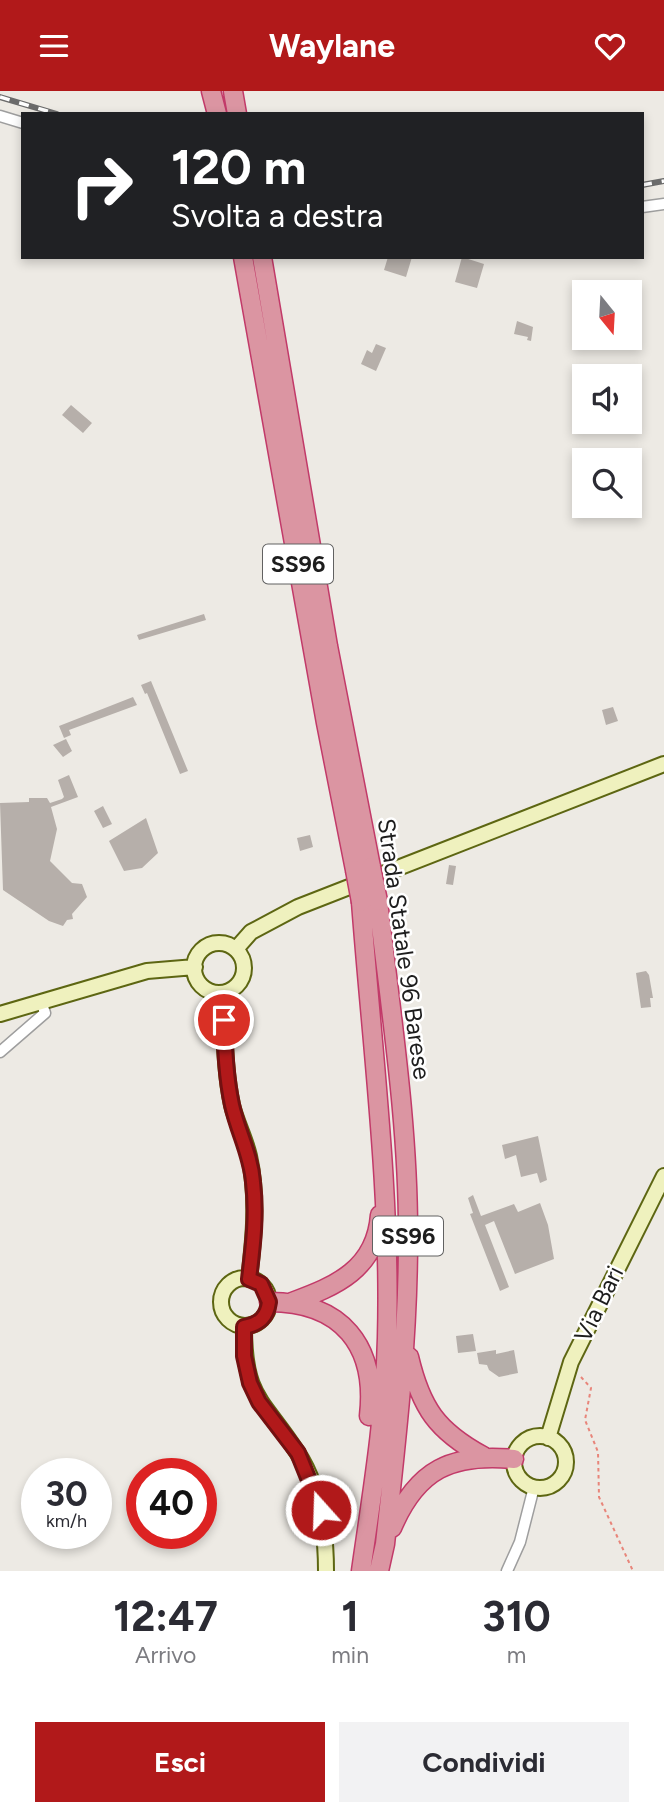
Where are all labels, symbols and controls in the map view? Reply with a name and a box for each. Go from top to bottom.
icon: menu [35,27,73,65]
text: Waylane [269,27,395,65]
icon: heart [591,27,629,65]
text: 120 m [171,137,306,196]
icon: right [56,140,147,231]
text: Svolta a destra [171,197,383,235]
north arrow [572,280,642,350]
map controls [572,280,642,518]
button: sound [572,364,642,434]
button: search [572,448,642,518]
road number: SS96 [263,544,333,583]
street label: Strada Statale 96 Barese [372,816,437,1081]
pin [194,990,254,1050]
icon: arrive [205,1001,243,1039]
road number: SS96 [373,1217,443,1255]
street label: Via Bari [568,1261,629,1347]
speed limit sign: 40 [126,1458,217,1549]
text: 30 [45,1473,88,1515]
position arrow [284,1473,358,1547]
text: km/h [46,1510,87,1532]
text: 12:47 [113,1591,218,1642]
text: 1 [341,1591,359,1642]
text: 310 [482,1591,551,1642]
text: Arrivo [135,1641,196,1669]
text: min [331,1641,369,1669]
text: m [507,1641,526,1669]
button: Esci [35,1722,325,1802]
button: Condividi [339,1722,629,1802]

